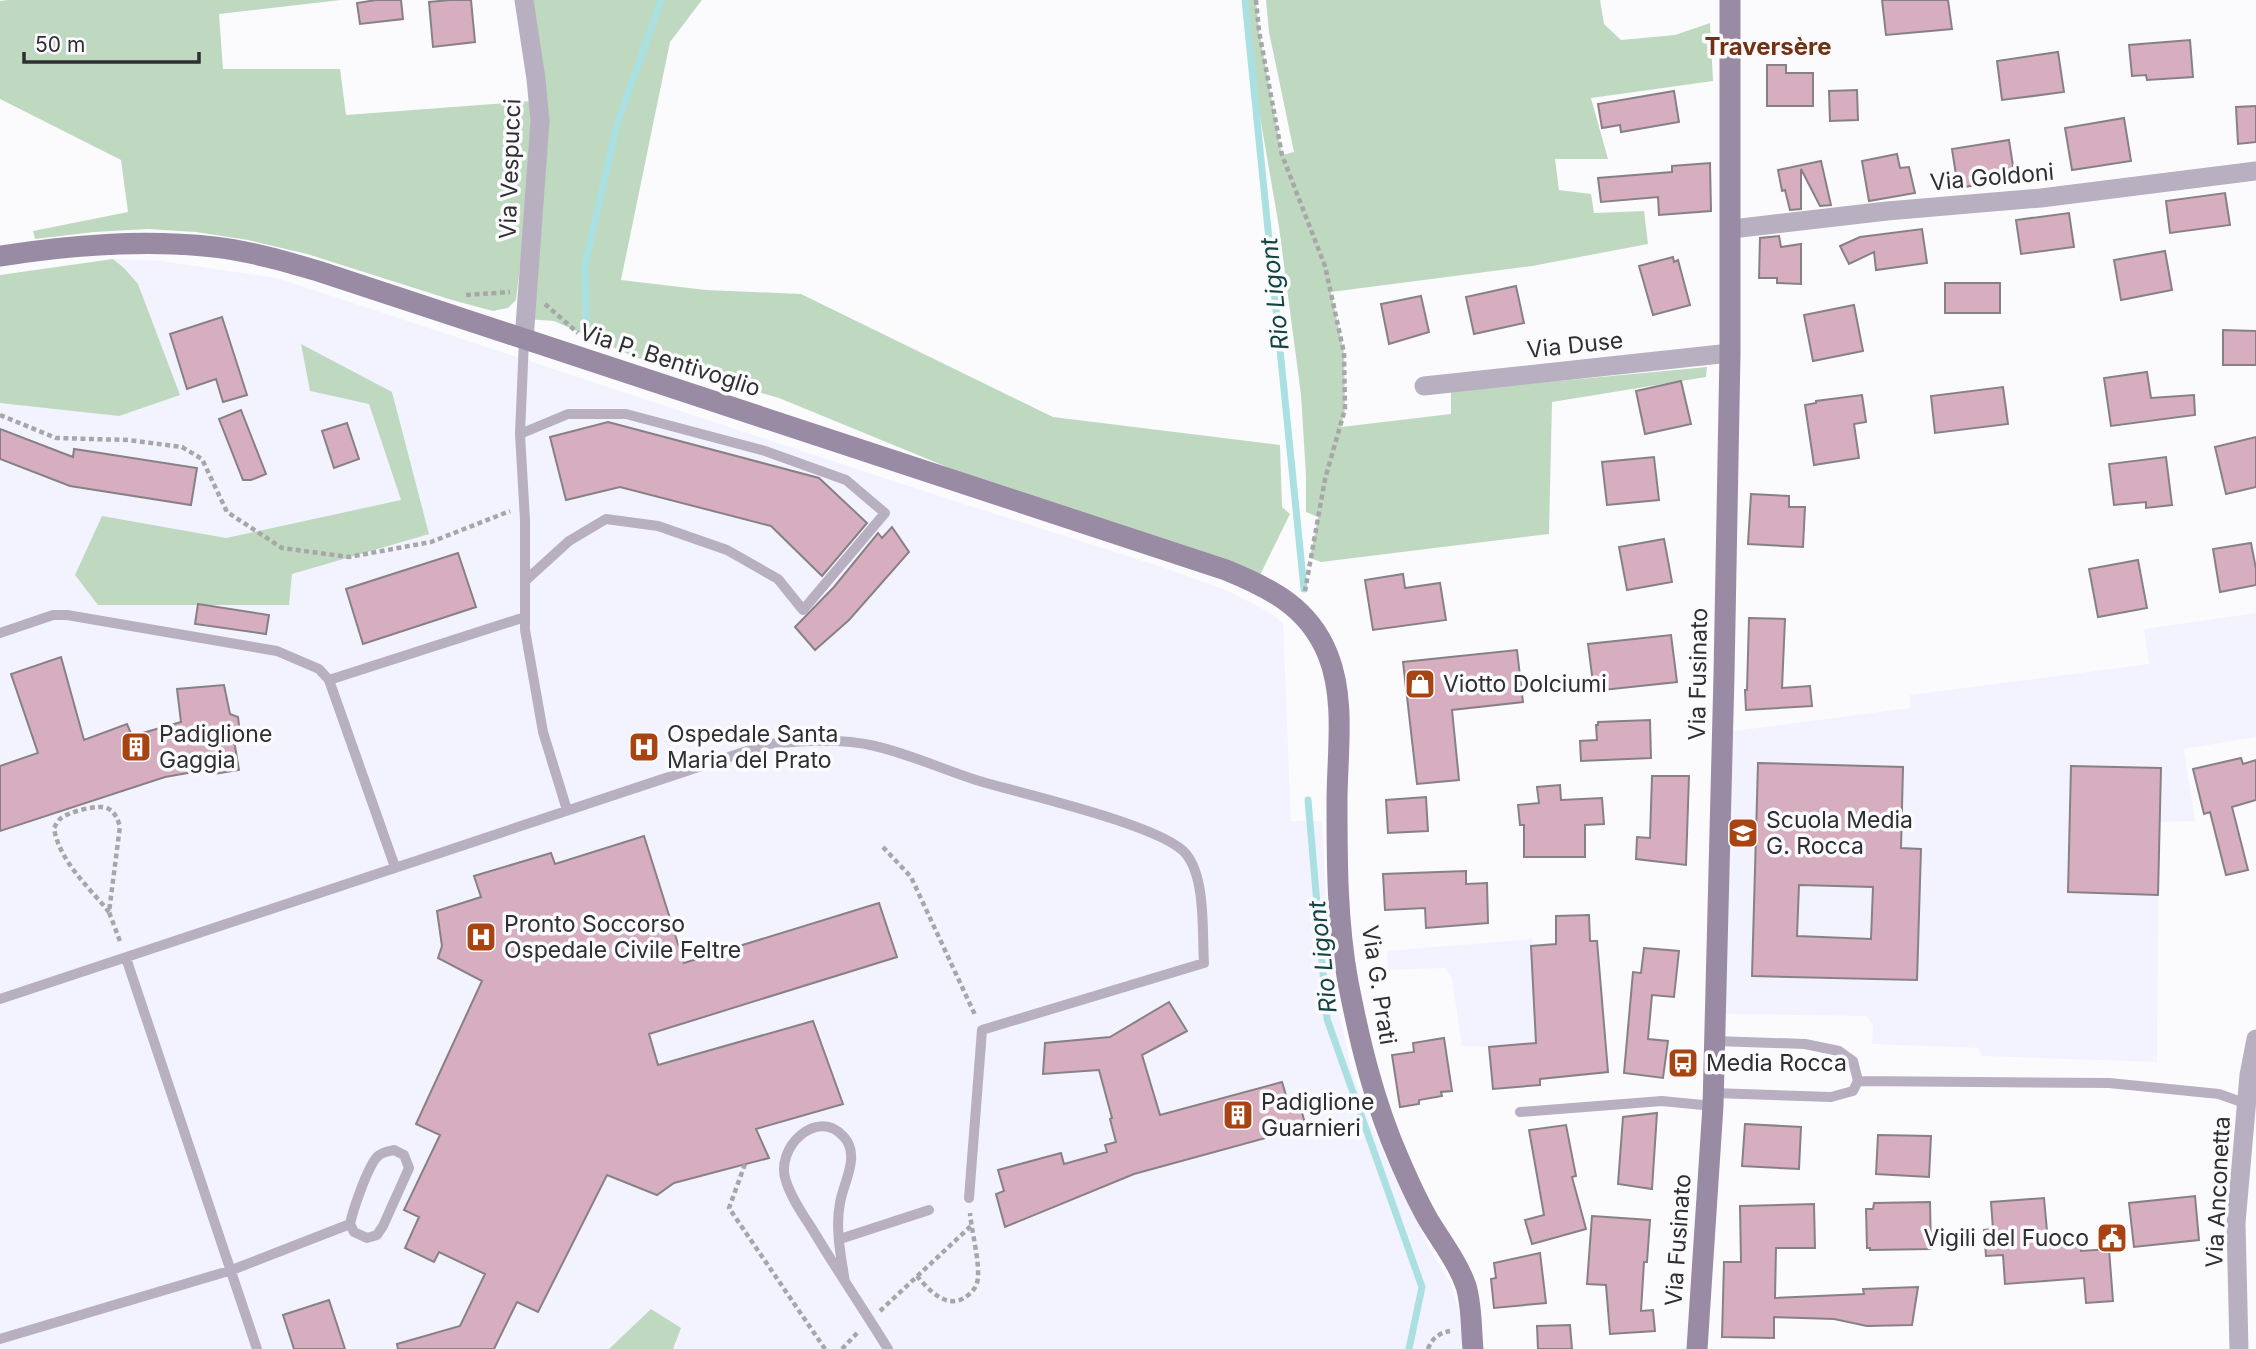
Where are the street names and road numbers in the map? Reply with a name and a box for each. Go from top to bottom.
street label: Via Vespucci [494,98,526,240]
street label: Via Goldoni [1929,158,2055,196]
street label: Via P. Bentivoglio [576,318,764,402]
street label: Via Duse [1526,326,1624,364]
street label: Via Fusinato [1683,608,1713,740]
street label: Via G. Prati [1356,923,1402,1047]
street label: Via Anconetta [2200,1116,2236,1268]
street label: Via Fusinato [1659,1173,1697,1307]

